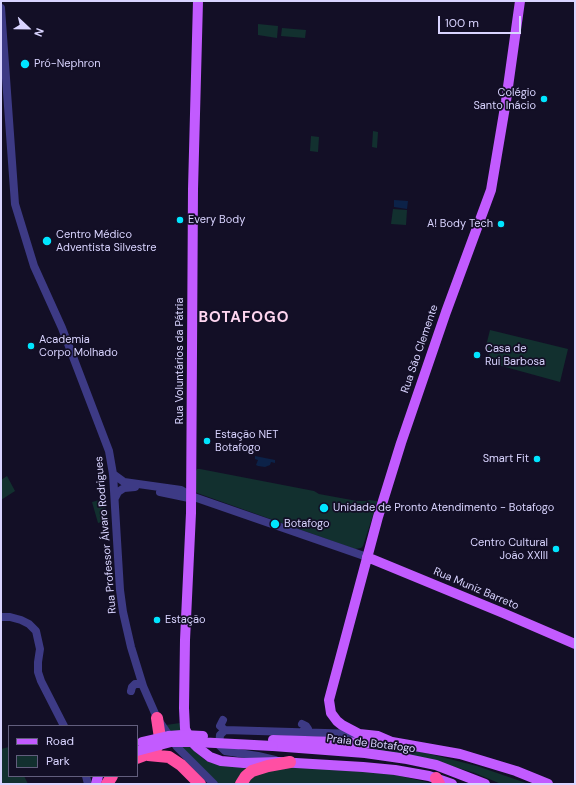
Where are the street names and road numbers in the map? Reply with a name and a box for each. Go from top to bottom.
street label: Rua Voluntários da Pátria [173,298,187,424]
street label: Rua São Clemente [399,303,441,395]
street label: Rua Professor Álvaro Rodrigues [93,456,119,614]
street label: Rua Muniz Barreto [431,565,521,613]
street label: Praia de Botafogo [326,732,416,756]

